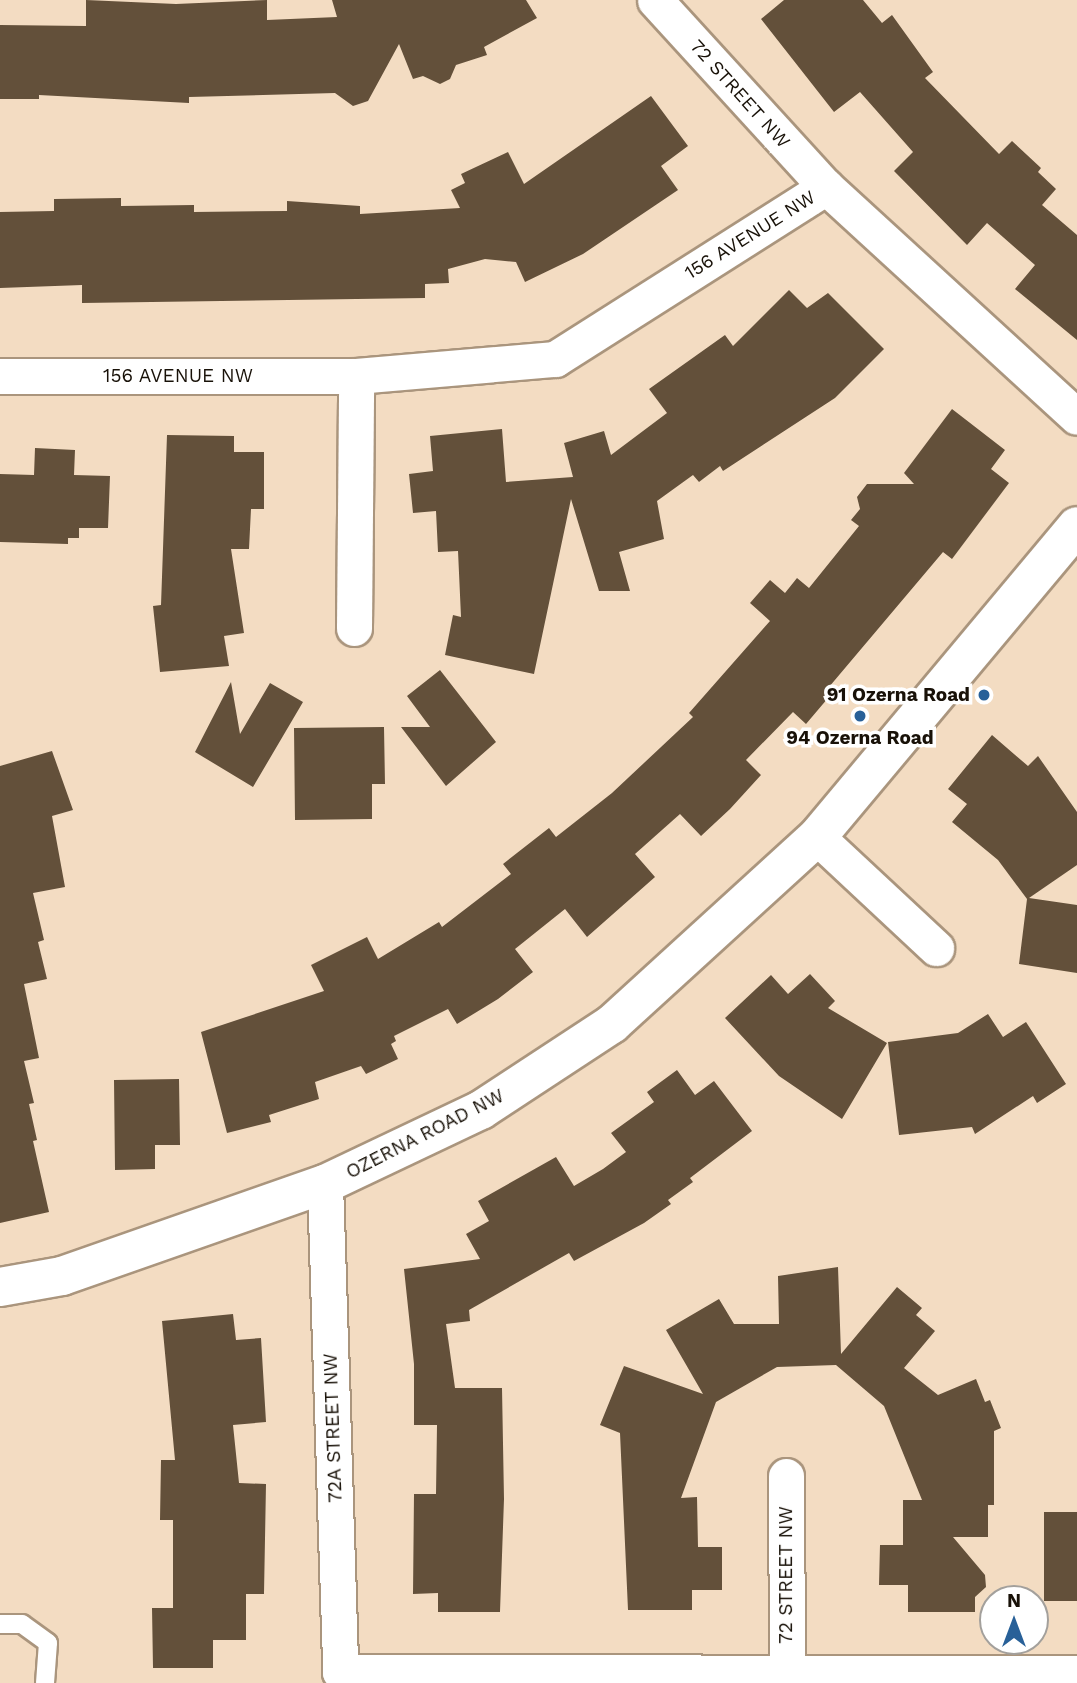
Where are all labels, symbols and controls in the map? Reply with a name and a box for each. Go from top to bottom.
street label: 72 STREET NW [685,35,795,153]
street label: 156 AVENUE NW [680,185,820,285]
street label: 156 AVENUE NW [103,365,253,387]
place label: 91 Ozerna Road [826,684,970,706]
marker: 91 Ozerna Road [976,687,992,703]
marker: 94 Ozerna Road [852,708,868,724]
place label: 94 Ozerna Road [786,727,934,749]
street label: OZERNA ROAD NW [342,1084,508,1184]
street label: 72A STREET NW [319,1352,347,1504]
street label: 72 STREET NW [775,1506,797,1644]
north arrow [979,1585,1049,1655]
text: N [1007,1589,1021,1612]

